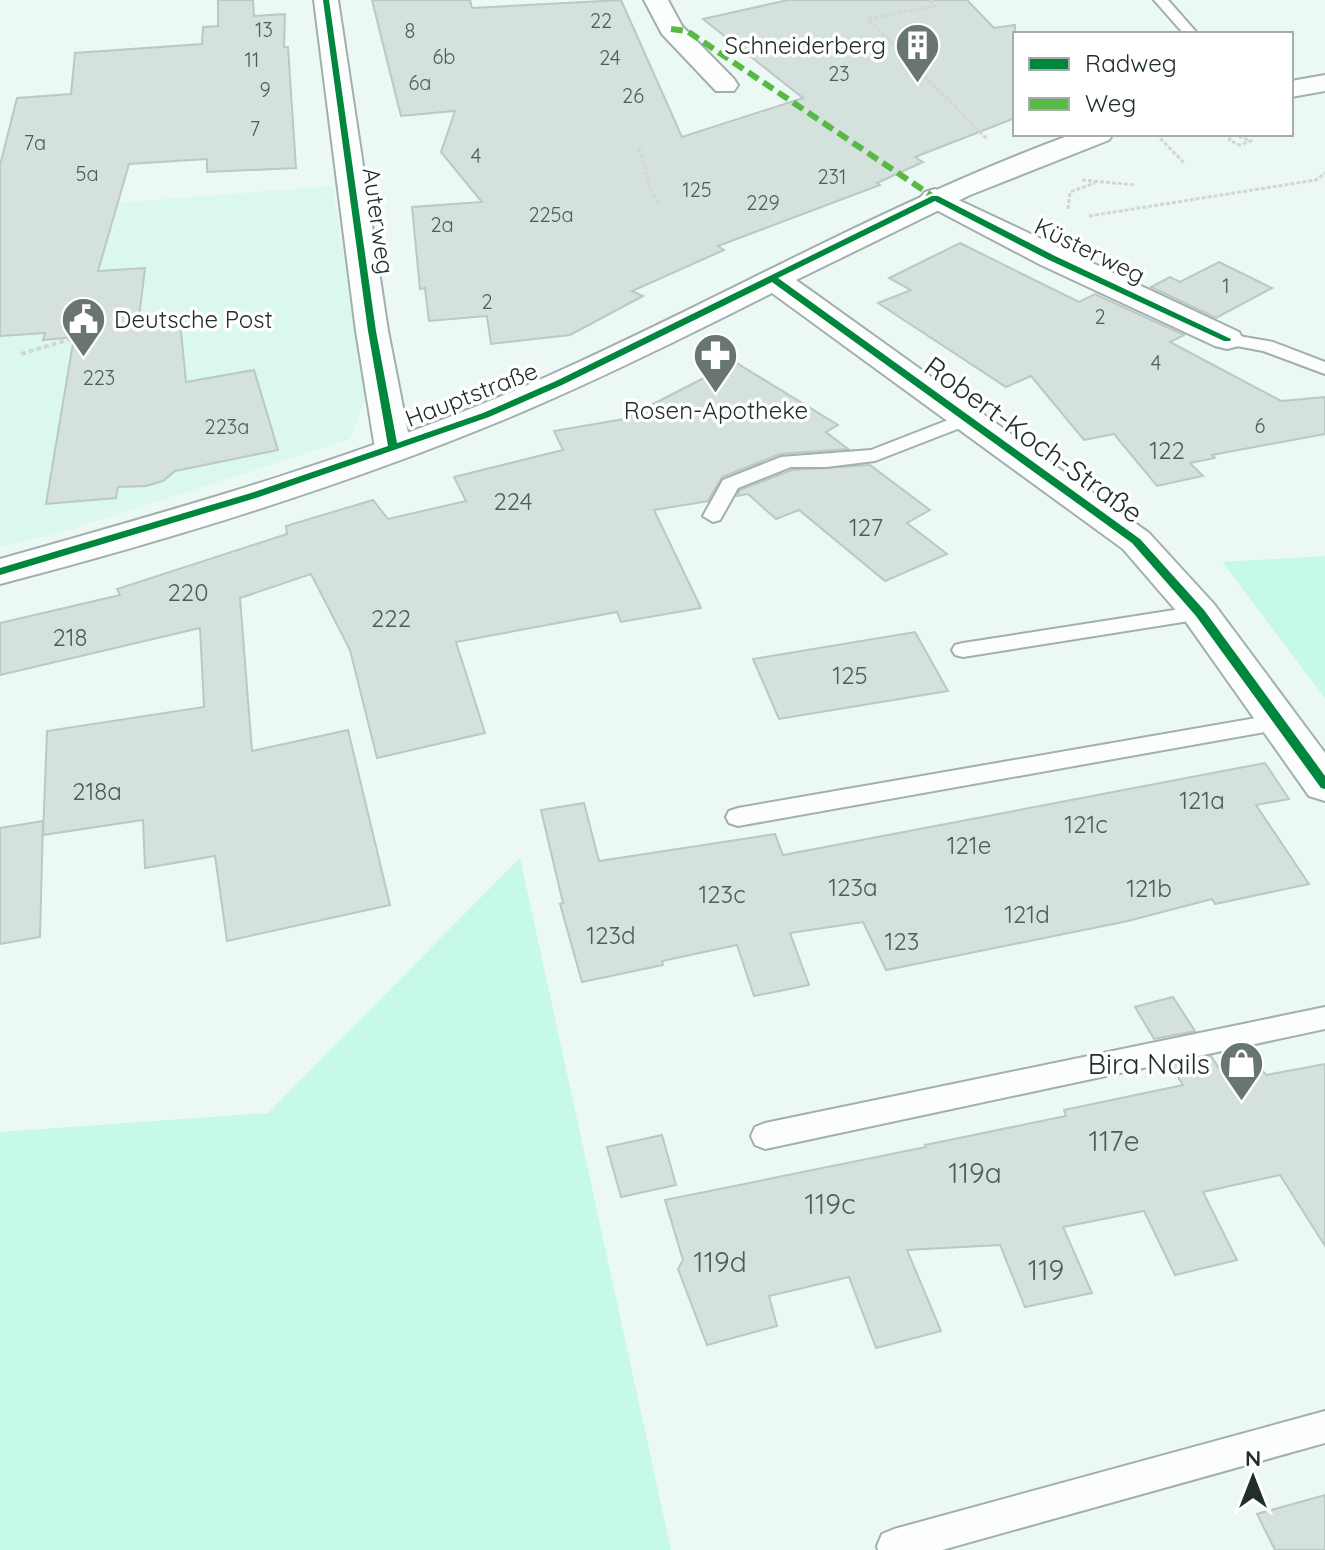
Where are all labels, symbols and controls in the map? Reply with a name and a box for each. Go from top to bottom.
house number: 22 [590,8,612,33]
house number: 13 [255,17,273,42]
house number: 8 [405,18,415,43]
building icon: Schneiderberg [893,21,941,84]
place label: Schneiderberg [725,30,886,60]
legend [1013,32,1293,136]
house number: 6b [433,44,455,69]
house number: 24 [599,45,621,70]
house number: 11 [245,47,259,72]
text: Radweg [1085,48,1177,78]
house number: 23 [828,61,850,86]
house number: 6a [409,70,431,95]
house number: 9 [259,77,271,102]
house number: 26 [622,83,644,108]
text: Weg [1085,88,1136,118]
house number: 7 [250,116,260,141]
house number: 7a [24,130,46,155]
house number: 4 [471,143,481,168]
house number: 5a [75,161,99,186]
house number: 231 [818,164,846,189]
street label: Auterweg [357,166,401,276]
house number: 125 [682,177,712,202]
house number: 229 [746,190,780,215]
house number: 225a [528,202,574,227]
street label: Küsterweg [1030,210,1150,290]
house number: 2a [430,212,454,237]
house number: 1 [1222,273,1230,298]
house number: 2 [481,289,493,314]
public building icon: Deutsche Post [59,295,107,358]
place label: Deutsche Post [114,304,273,334]
house number: 2 [1094,304,1106,329]
pharmacy icon: Rosen-Apotheke [692,332,740,395]
street label: Robert-Koch-Straße [918,348,1150,530]
house number: 4 [1151,350,1161,375]
street label: Hauptstraße [401,355,541,433]
house number: 223 [83,365,115,390]
place label: Rosen-Apotheke [624,395,808,425]
house number: 6 [1255,413,1266,438]
house number: 223a [205,414,249,439]
house number: 122 [1149,435,1185,465]
house number: 224 [494,486,532,516]
house number: 127 [849,512,883,542]
house number: 220 [168,577,208,607]
house number: 222 [371,603,411,633]
house number: 218 [52,622,88,652]
house number: 125 [832,660,868,690]
house number: 218a [72,776,122,806]
house number: 121a [1179,785,1225,815]
house number: 121c [1064,809,1108,839]
house number: 121e [947,830,991,860]
house number: 123a [828,872,878,902]
house number: 121b [1126,873,1172,903]
house number: 123c [698,879,746,909]
house number: 121d [1004,899,1050,929]
house number: 123d [586,920,636,950]
house number: 123 [885,926,919,956]
shop icon: Bira Nails [1217,1039,1265,1102]
place label: Bira Nails [1088,1046,1210,1081]
house number: 117e [1089,1123,1139,1158]
house number: 119a [948,1155,1002,1190]
house number: 119c [805,1186,855,1221]
house number: 119d [693,1244,747,1279]
house number: 119 [1028,1252,1064,1287]
north arrow [1213,1438,1293,1518]
text: N [1245,1444,1261,1472]

